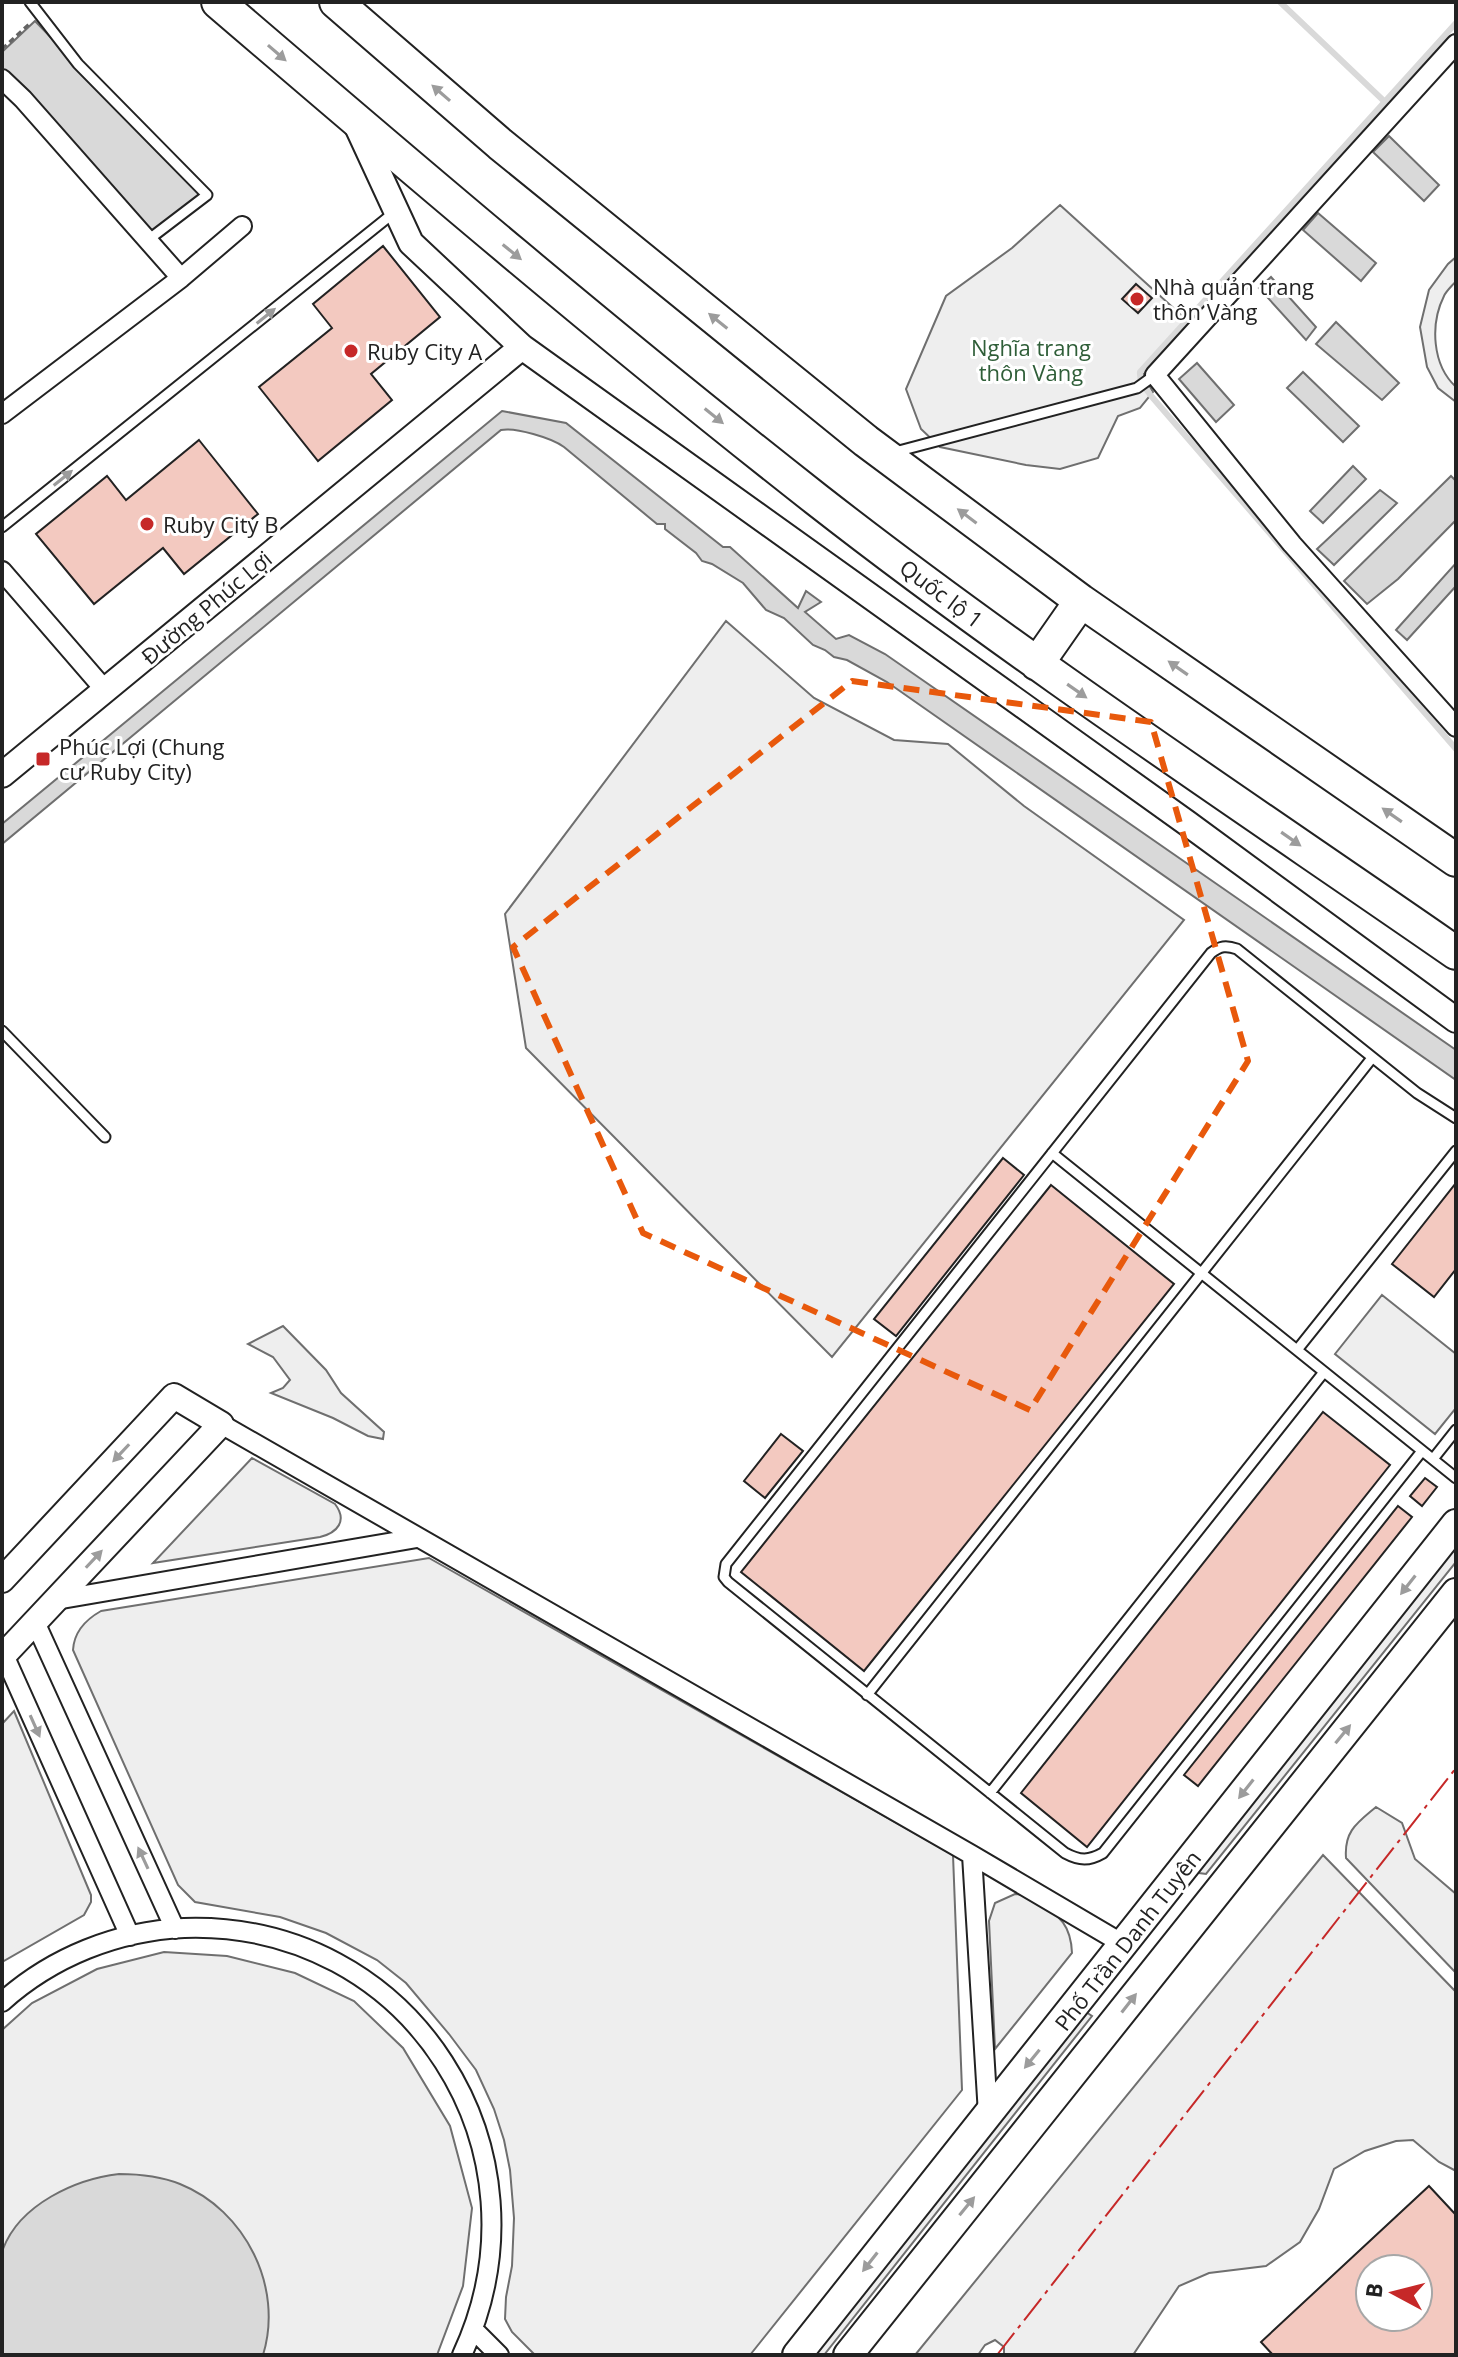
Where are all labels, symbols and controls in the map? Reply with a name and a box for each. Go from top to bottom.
one-way arrow [267,44,287,61]
one-way arrow [432,85,452,102]
one-way arrow [502,243,522,260]
place label: Nhà quản trang thôn Vàng [1153,271,1314,326]
marker: Nhà quản trang thôn Vàng [1128,290,1146,308]
one-way arrow [256,308,276,325]
one-way arrow [708,313,728,330]
park label: Nghĩa trang thôn Vàng [971,332,1091,387]
place label: Ruby City A [367,336,482,366]
marker: Ruby City A [342,342,360,360]
one-way arrow [703,407,723,424]
one-way arrow [53,471,73,487]
one-way arrow [957,508,977,524]
place label: Ruby City B [163,509,278,539]
marker: Ruby City B [138,515,156,533]
street label: Đường Phúc Lợi [134,543,278,671]
street label: Quốc lộ 1 [894,552,990,634]
one-way arrow [1167,661,1188,676]
one-way arrow [1066,683,1087,698]
place label: Phúc Lợi (Chung cư Ruby City) [59,731,224,786]
marker: Phúc Lợi (Chung cư Ruby City) [34,750,52,768]
one-way arrow [1381,808,1402,823]
one-way arrow [1280,831,1301,846]
one-way arrow [112,1443,131,1462]
one-way arrow [84,1550,102,1569]
one-way arrow [1400,1575,1416,1595]
one-way arrow [29,1714,42,1738]
one-way arrow [1335,1724,1351,1744]
one-way arrow [1238,1779,1255,1799]
street label: Phố Trần Danh Tuyên [1047,1843,1207,2037]
one-way arrow [136,1846,149,1870]
one-way arrow [1120,1993,1137,2013]
one-way arrow [1024,2049,1041,2069]
one-way arrow [958,2197,975,2217]
one-way arrow [863,2252,879,2272]
north arrow [1354,2253,1434,2333]
text: B [1357,2281,1389,2300]

